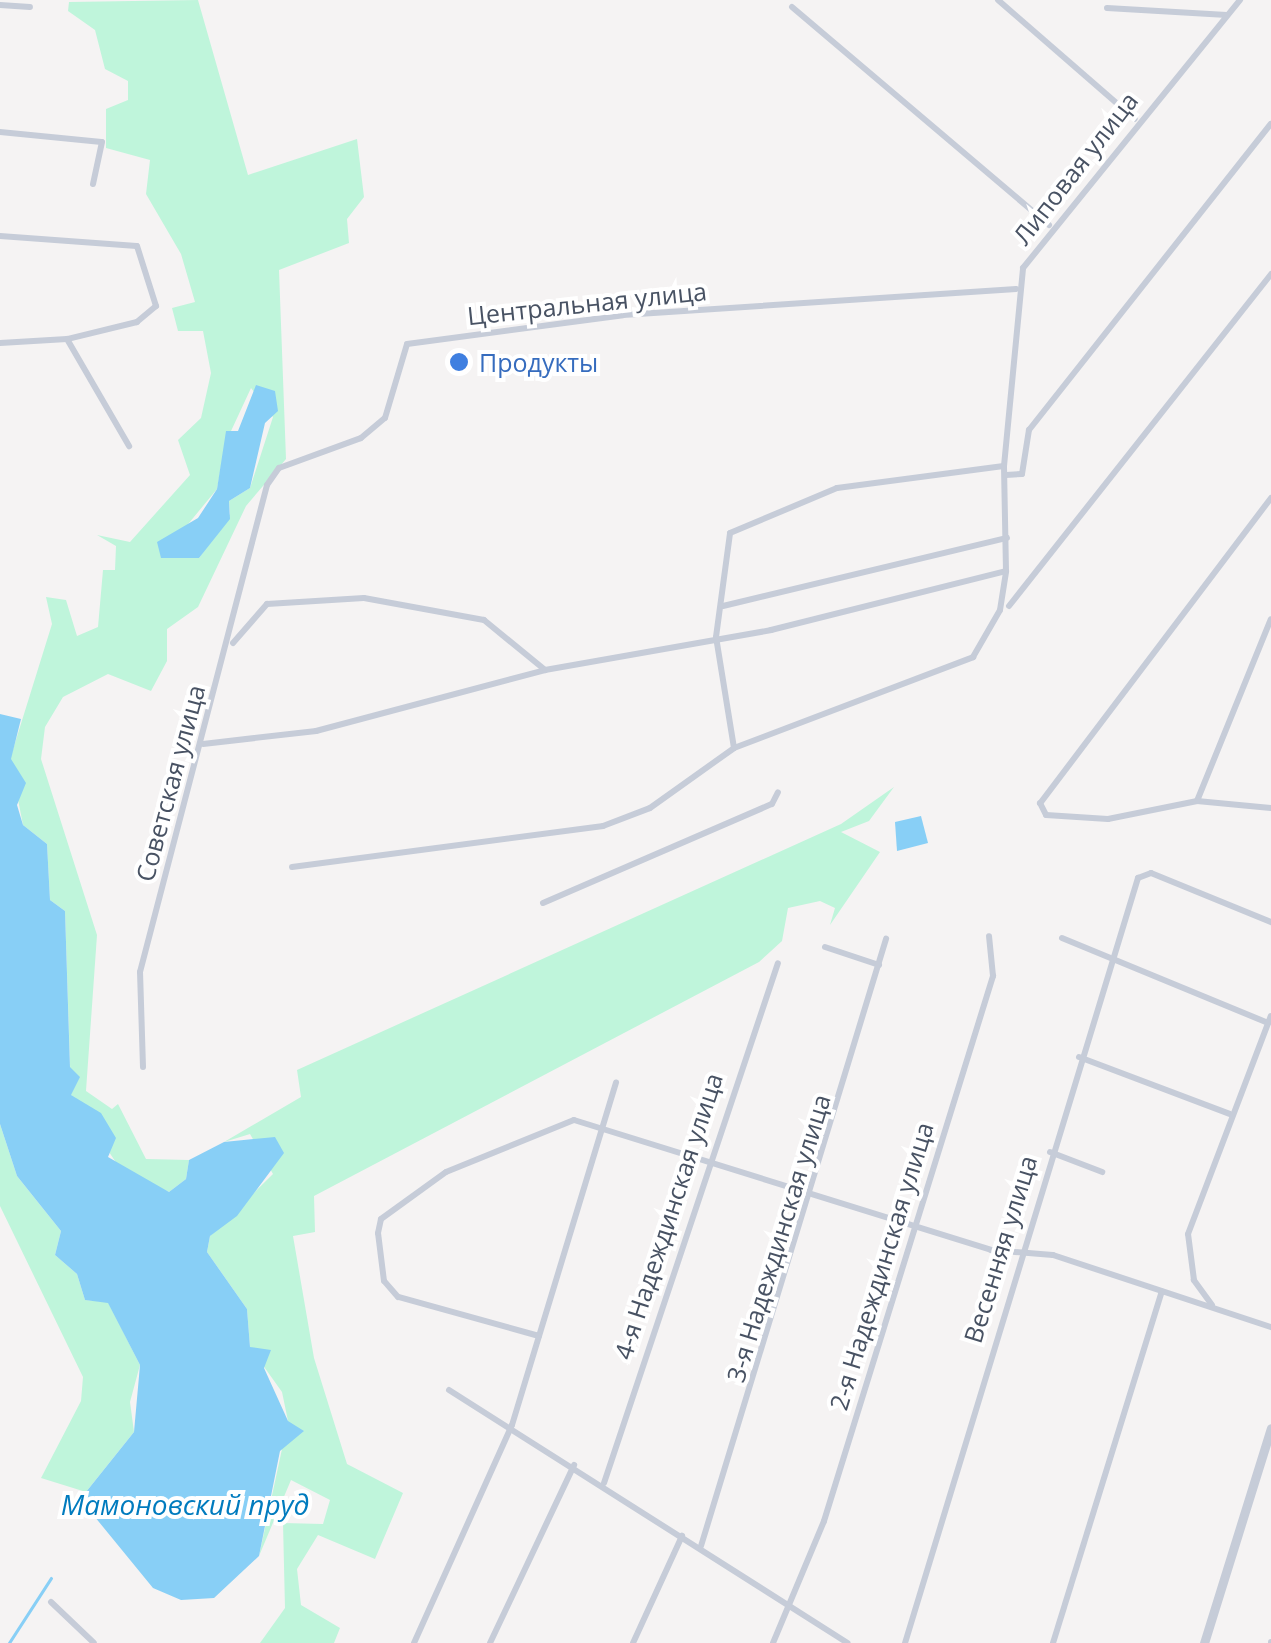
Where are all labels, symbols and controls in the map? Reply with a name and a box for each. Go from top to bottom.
street label: Липовая улица [1006,86,1144,250]
street label: Центральная улица [466,276,708,330]
place label: Продукты [479,347,598,377]
marker: Продукты [448,351,470,373]
street label: Советская улица [129,681,211,885]
street label: 4-я Надеждинская улица [607,1069,729,1363]
street label: 3-я Надеждинская улица [720,1091,836,1385]
street label: 2-я Надеждинская улица [823,1119,939,1413]
street label: Весенняя улица [957,1152,1043,1346]
water label: Мамоновский пруд [61,1487,309,1521]

